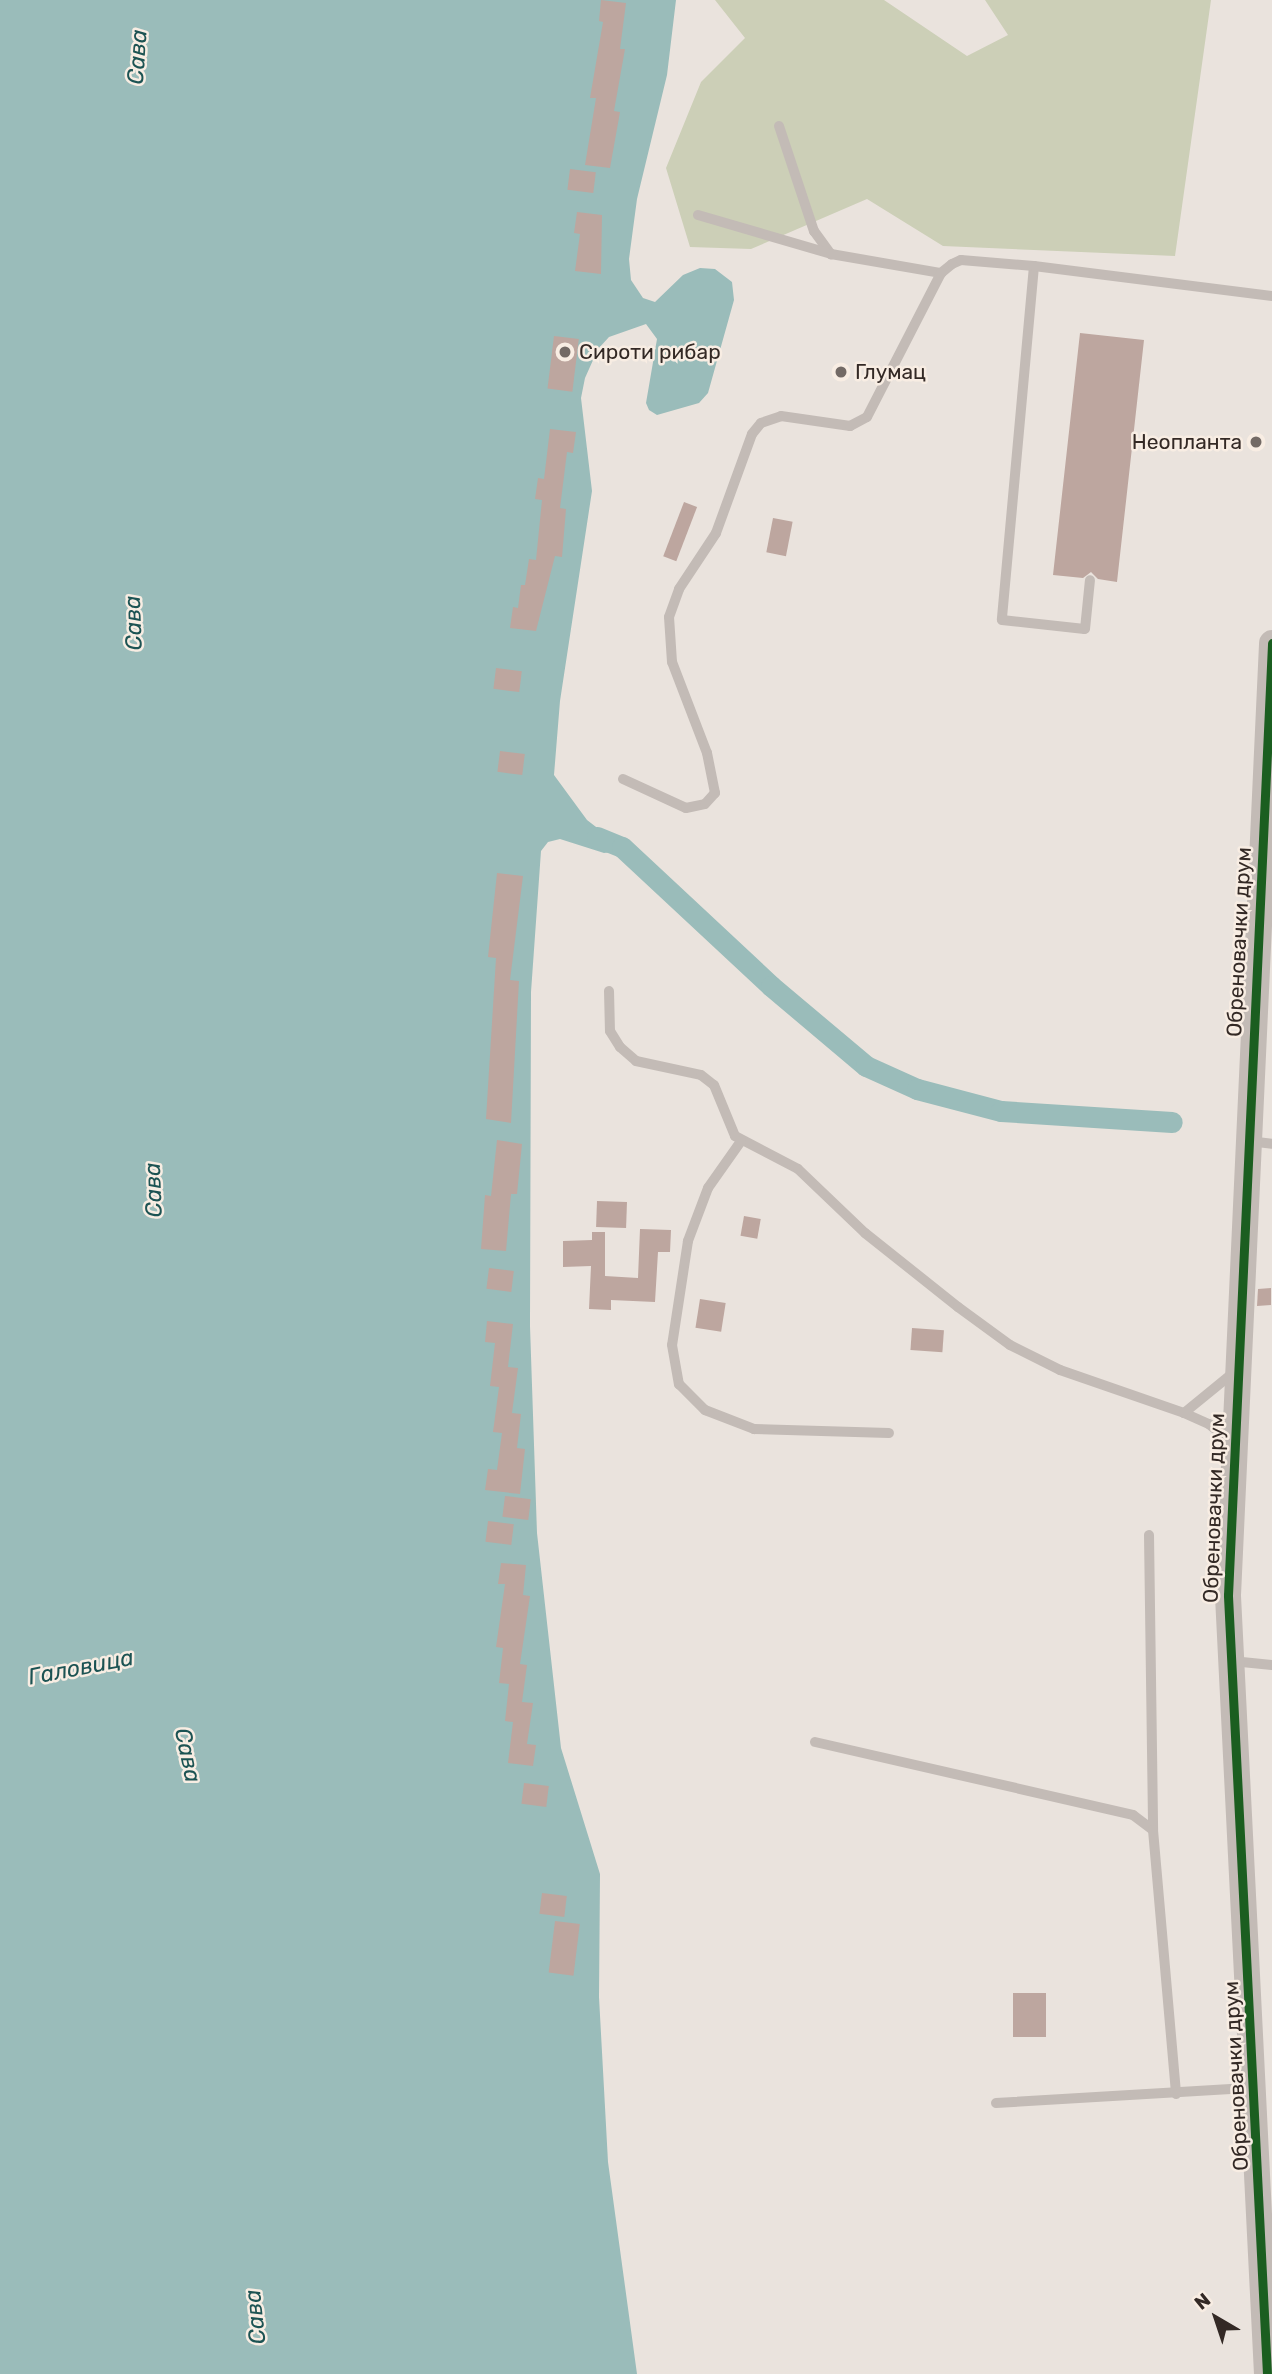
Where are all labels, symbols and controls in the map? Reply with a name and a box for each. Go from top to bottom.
water label: Сава [121,29,153,85]
place label: Сироти рибар [579,339,721,365]
marker: Сироти рибар [557,344,573,360]
place label: Глумац [855,359,926,385]
marker: Глумац [833,364,849,380]
place label: Неопланта [1132,429,1242,455]
marker: Неопланта [1248,434,1264,450]
water label: Сава [118,595,148,651]
street label: Обреновачки друм [1221,846,1257,1038]
water label: Сава [138,1162,168,1218]
street label: Обреновачки друм [1198,1413,1230,1603]
water label: Галовица [26,1643,136,1691]
water label: Сава [169,1725,207,1785]
street label: Обреновачки друм [1218,1980,1254,2172]
north arrow [1181,2283,1251,2353]
water label: Сава [238,2288,272,2346]
text: N [1190,2288,1215,2315]

